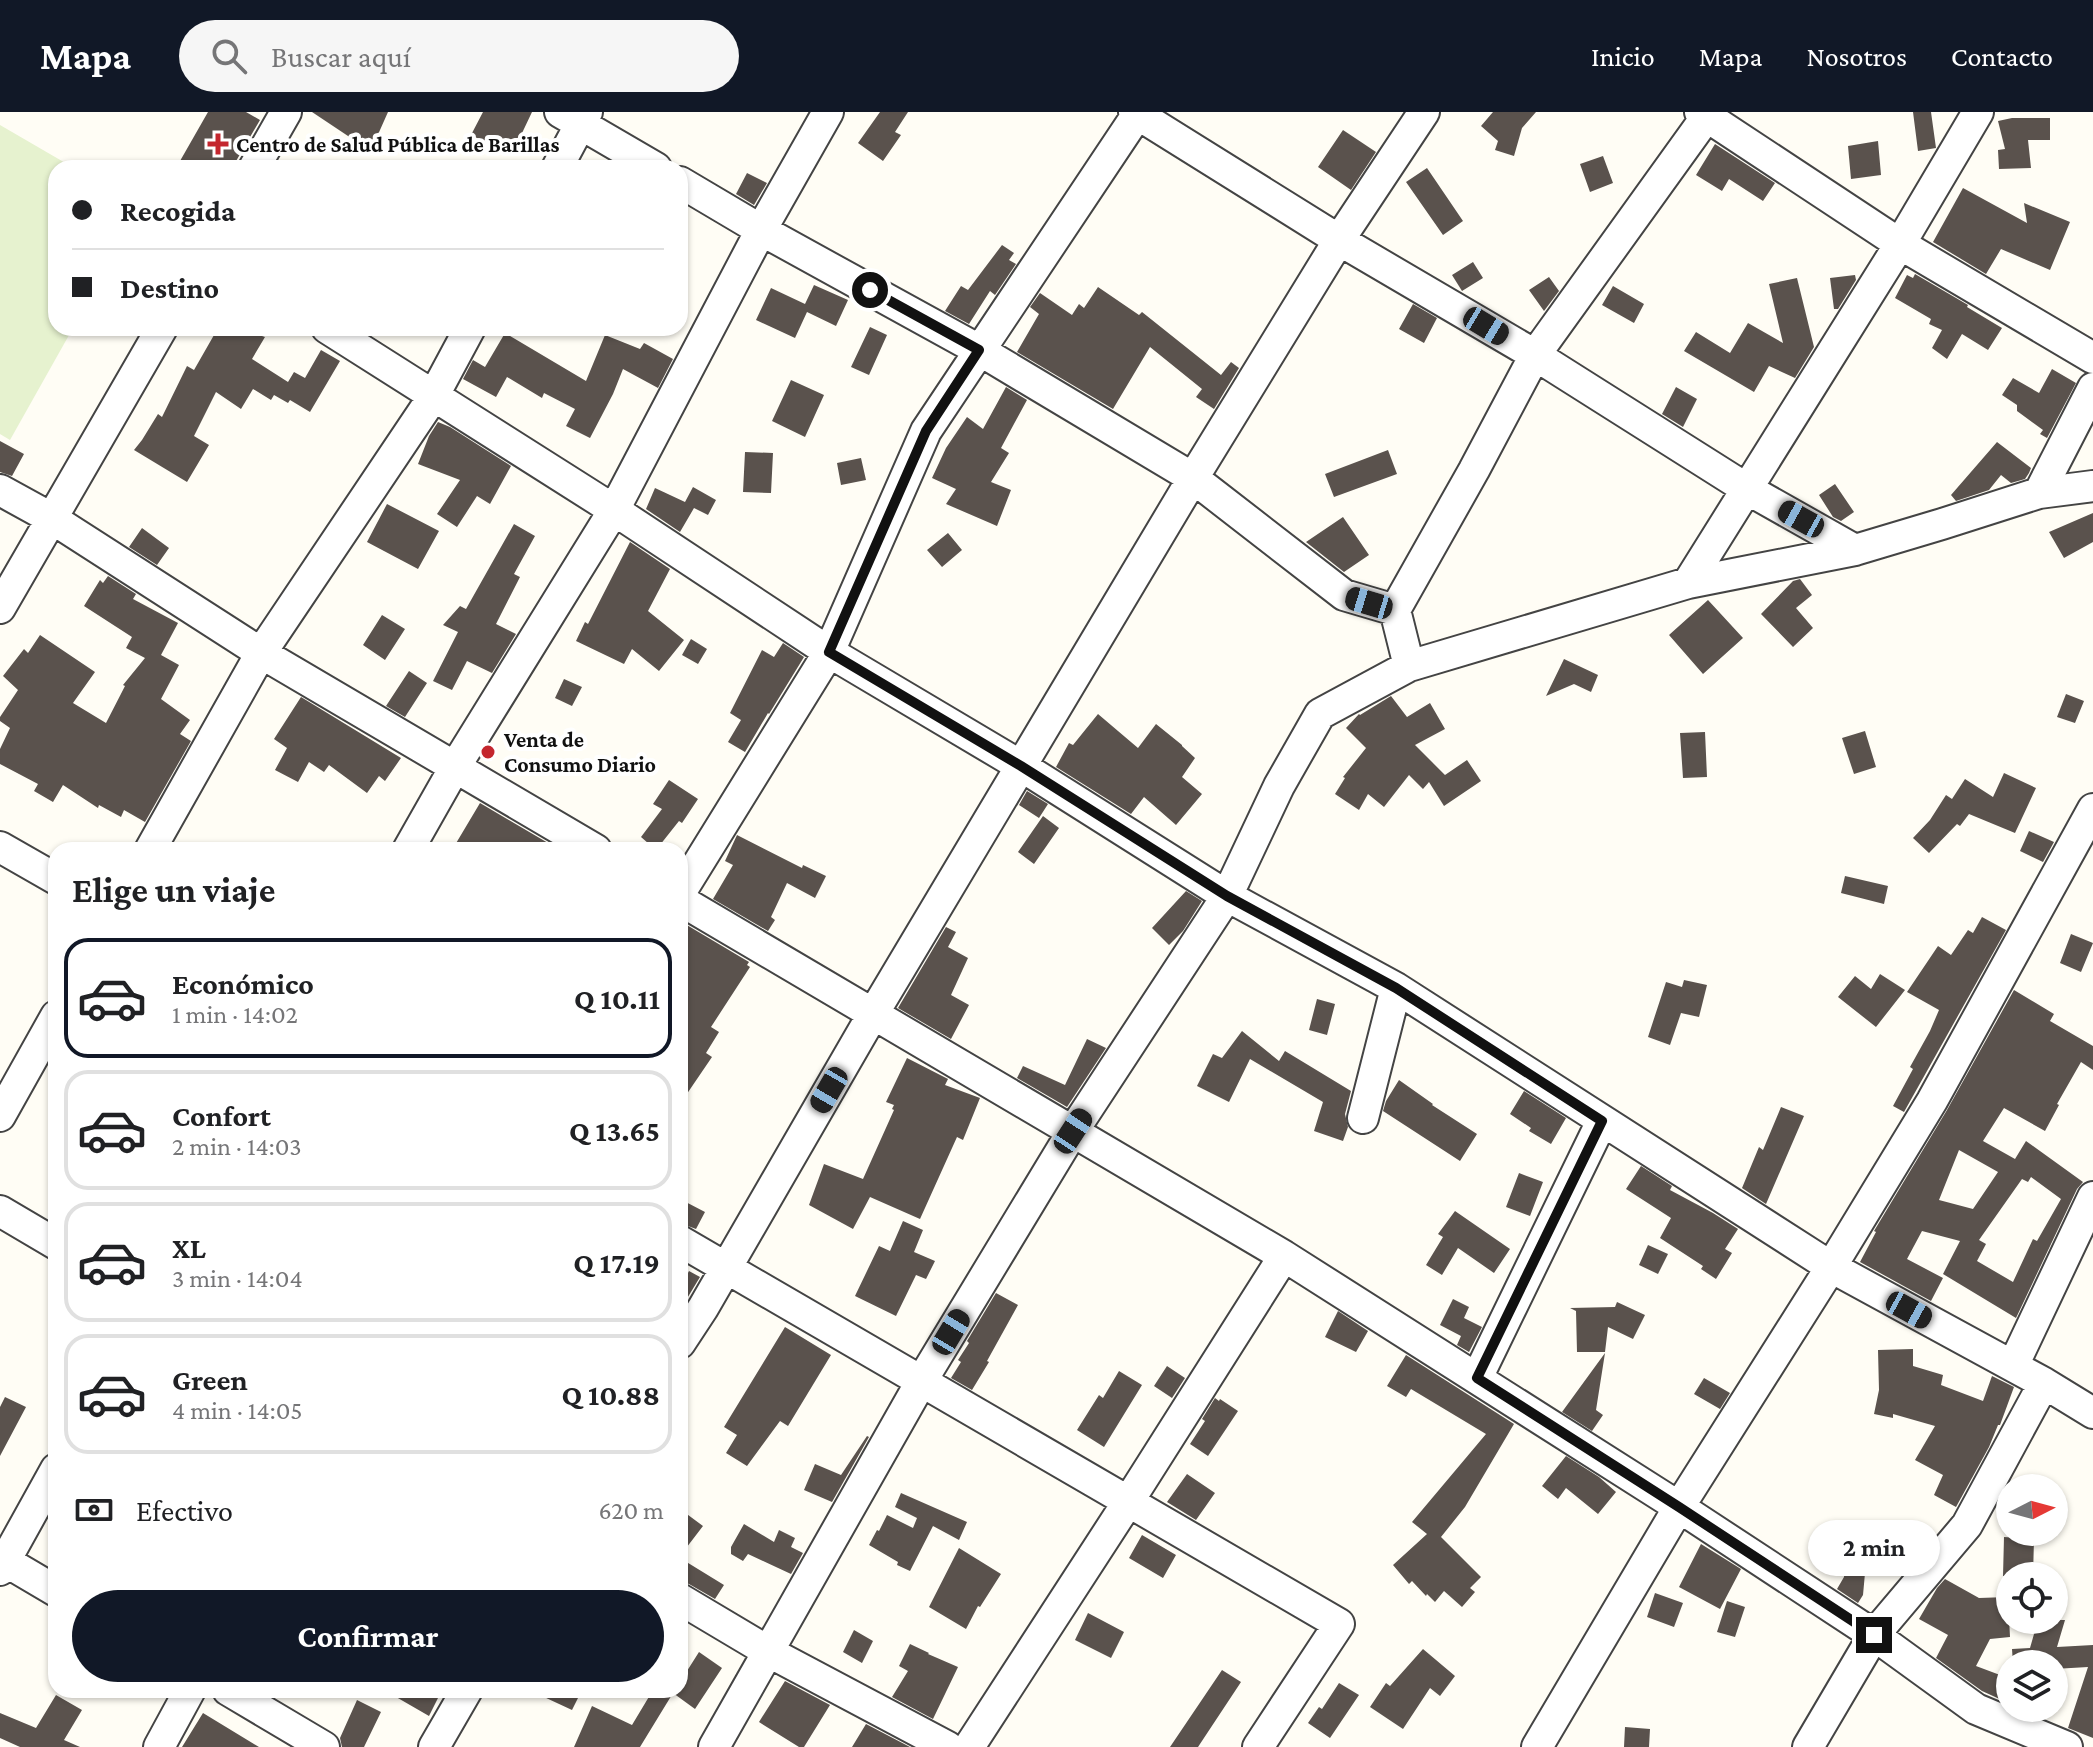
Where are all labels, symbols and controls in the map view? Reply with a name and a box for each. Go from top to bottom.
search box [179,20,739,92]
icon: search [207,34,251,78]
text: Mapa [40,35,131,77]
text: Buscar aquí [271,40,411,73]
text: Inicio [1591,41,1655,72]
text: Mapa [1699,41,1762,72]
text: Nosotros [1806,41,1907,72]
text: Contacto [1951,41,2053,72]
place label: Centro de Salud Pública de Barillas [236,132,559,157]
marker: Centro de Salud Pública de Barillas [207,133,229,155]
text: Recogida [120,194,236,227]
text: Destino [120,271,219,304]
route start [852,272,888,308]
car [1459,303,1513,349]
car [1774,497,1828,541]
car [1343,585,1395,621]
place label: Venta de Consumo Diario [503,727,656,777]
marker: Venta de Consumo Diario [479,743,497,761]
text: Elige un viaje [72,870,275,910]
icon: car [76,962,148,1034]
text: Económico [172,967,314,1000]
text: Q 10.11 [574,982,660,1015]
text: 1 min · 14:02 [172,1000,298,1029]
car [807,1063,851,1117]
icon: car [76,1094,148,1166]
text: Confort [172,1099,271,1132]
car [1050,1104,1096,1158]
text: Q 13.65 [569,1114,660,1147]
text: 2 min · 14:03 [172,1132,302,1161]
icon: car [76,1226,148,1298]
text: XL [172,1231,206,1264]
text: Q 17.19 [573,1246,660,1279]
text: 3 min · 14:04 [172,1264,303,1293]
car [1882,1288,1936,1332]
car [928,1305,974,1359]
icon: car [76,1358,148,1430]
text: Green [172,1363,248,1396]
text: Q 10.88 [562,1378,660,1411]
text: 4 min · 14:05 [172,1396,303,1425]
north arrow [1996,1474,2068,1546]
map controls [1996,1474,2068,1722]
icon: cash [72,1488,116,1532]
text: Efectivo [136,1494,233,1527]
text: 620 m [598,1496,664,1525]
callout: 2 min [1808,1519,1940,1575]
text: 2 min [1843,1533,1905,1562]
button: locate [1996,1562,2068,1634]
button: Confirmar [72,1590,664,1682]
route end [1856,1617,1892,1653]
button: layers [1996,1650,2068,1722]

